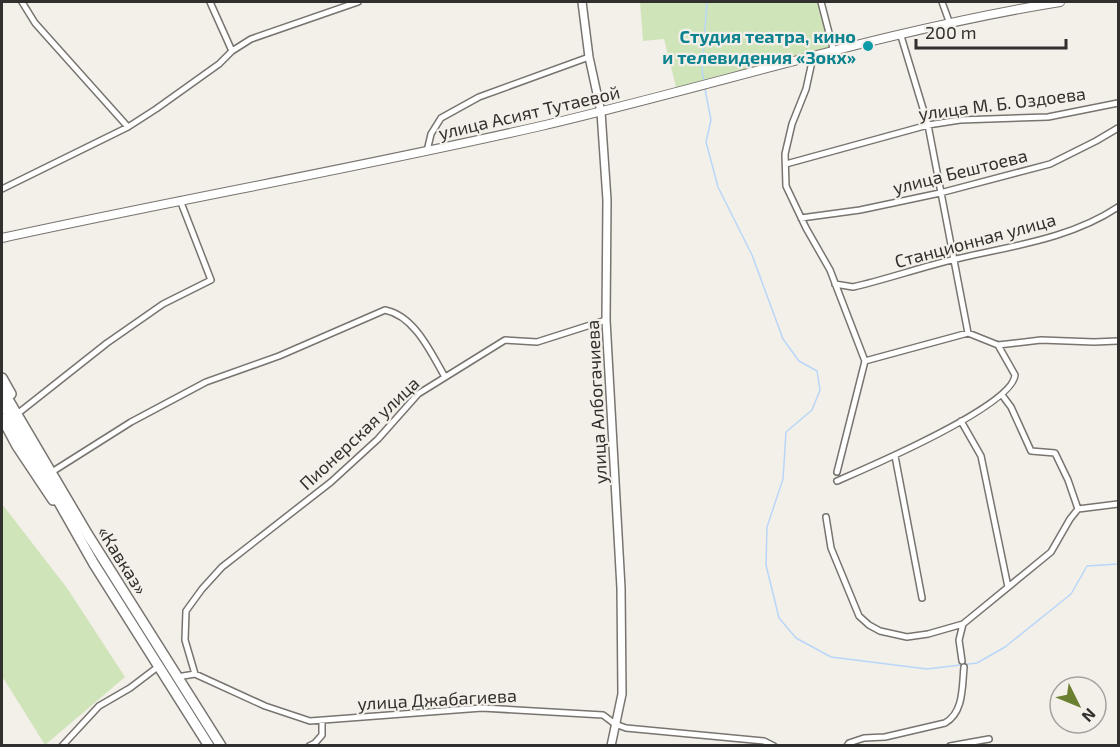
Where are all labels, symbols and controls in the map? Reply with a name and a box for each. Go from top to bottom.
scale bar [916,12,1066,50]
text: 200 m [925,21,977,43]
place label: Студия театра, кино и телевидения «Зокх» [662,25,856,68]
marker: Студия театра, кино и телевидения «Зокх» [861,39,875,53]
street label: улица Асият Тутаевой [436,80,622,144]
street label: улица М. Б. Оздоева [917,82,1087,124]
street label: улица Бештоева [890,144,1030,198]
street label: Станционная улица [892,208,1058,272]
street label: улица Албогачиева [581,319,611,485]
street label: Пионерская улица [294,372,424,494]
street label: «Кавказ» [93,522,153,598]
north arrow [1048,675,1108,735]
street label: улица Джабагиева [357,684,517,714]
text: N [1078,705,1100,726]

